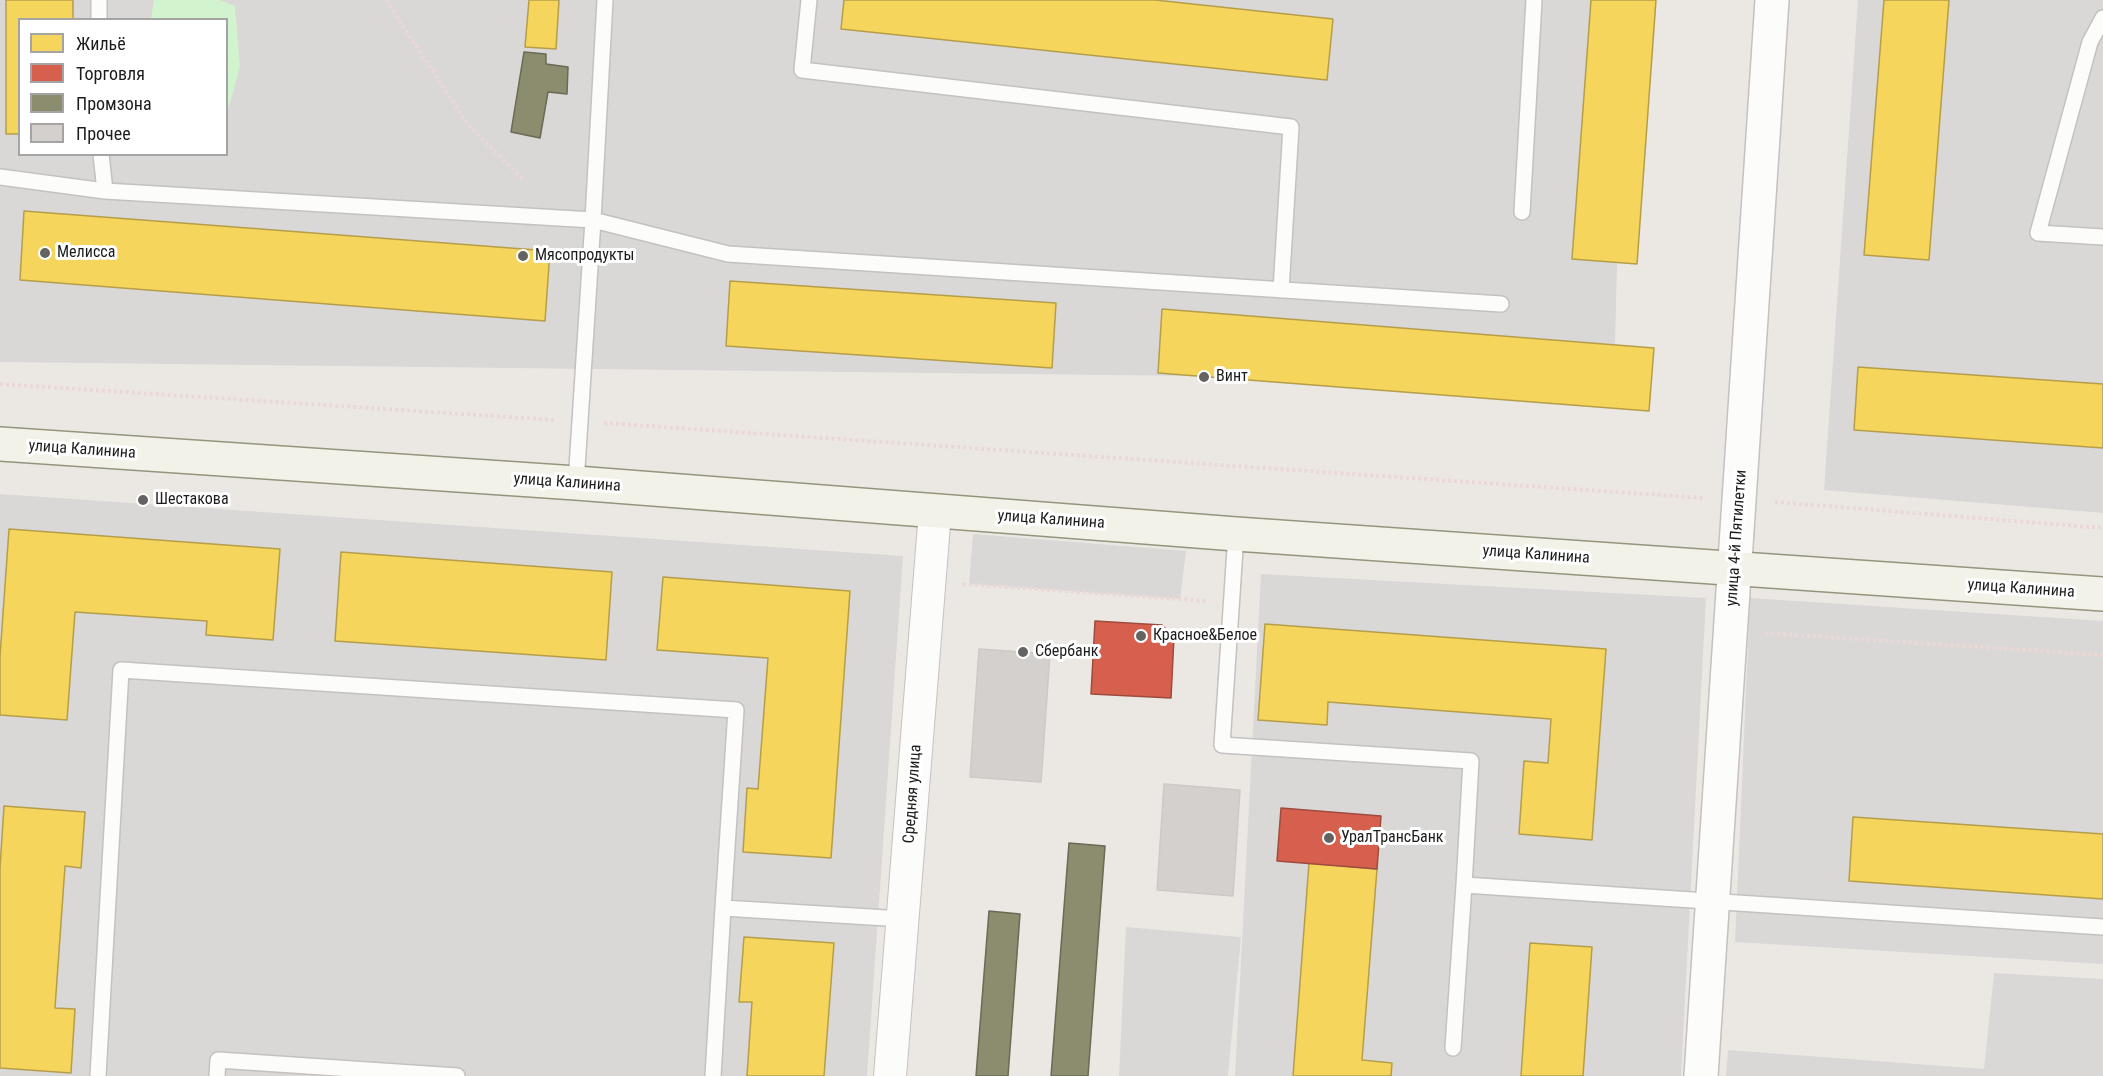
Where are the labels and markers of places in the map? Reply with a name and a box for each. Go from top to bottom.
place label: Мелисса [57,243,115,263]
marker: Мелисса [38,246,52,260]
place label: Мясопродукты [535,246,634,266]
marker: Мясопродукты [516,249,530,263]
place label: Винт [1216,367,1248,387]
marker: Винт [1197,370,1211,384]
place label: Шестакова [155,490,229,510]
marker: Шестакова [136,493,150,507]
place label: Красное&Белое [1153,626,1257,646]
marker: Красное&Белое [1134,629,1148,643]
place label: Сбербанк [1035,642,1098,662]
marker: Сбербанк [1016,645,1030,659]
place label: УралТрансБанк [1341,828,1444,848]
marker: УралТрансБанк [1322,831,1336,845]

